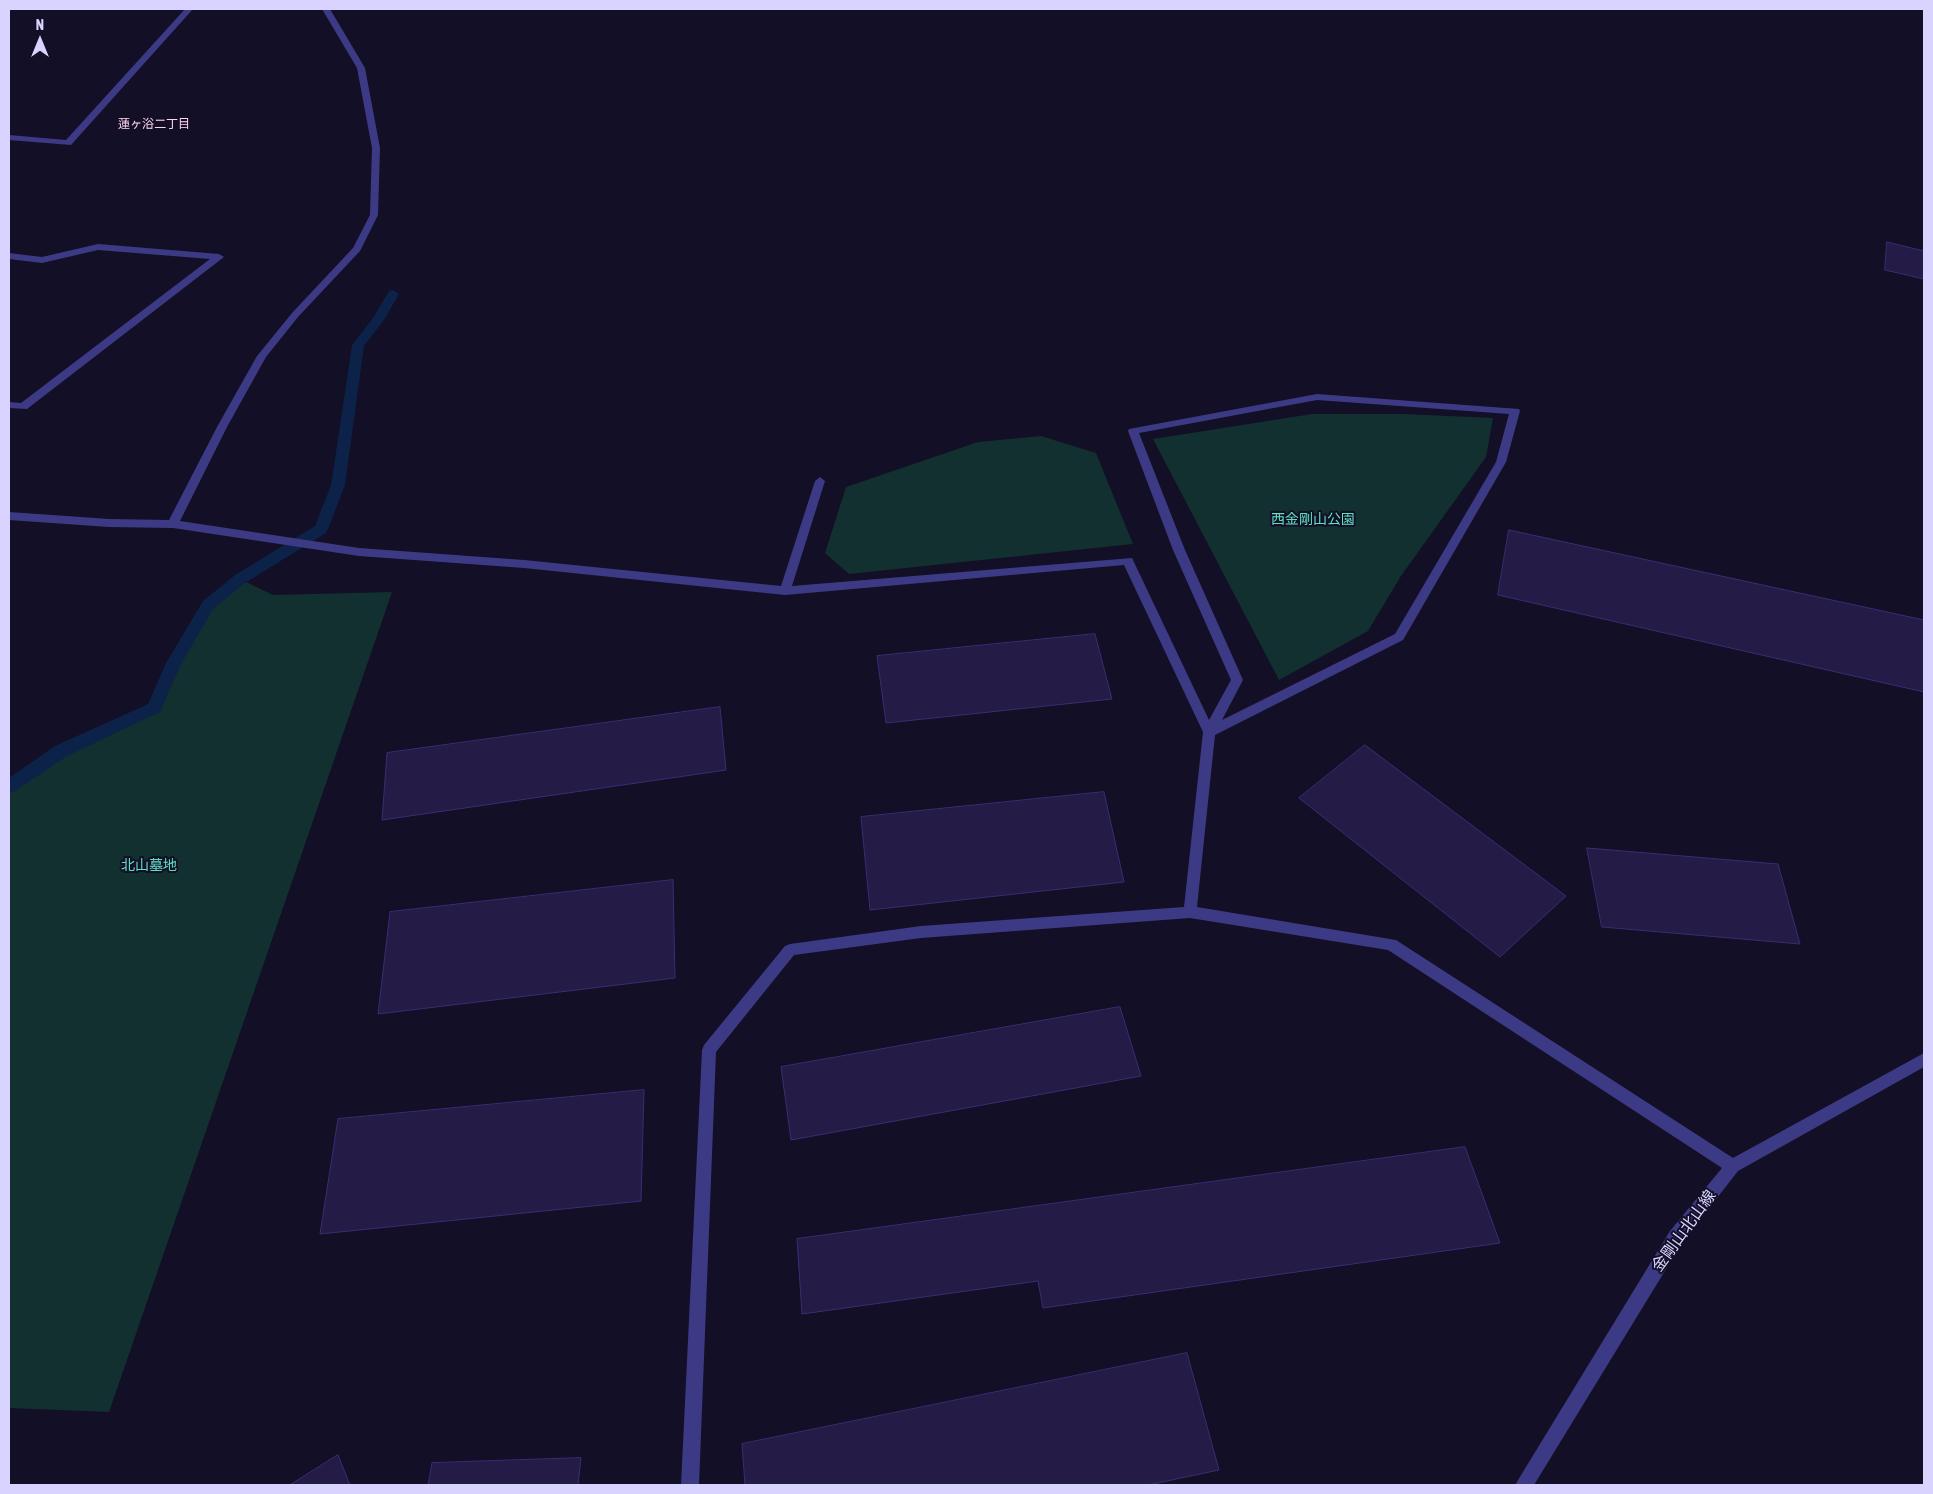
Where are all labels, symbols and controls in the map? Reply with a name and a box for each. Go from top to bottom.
north arrow [15,15,65,65]
text: N [36,17,44,33]
district label: 蓮ヶ浴二丁目 [118,117,190,131]
park label: 西金剛山公園 [1271,512,1355,528]
park label: 北山墓地 [121,858,177,874]
street label: 金剛山北山線 [1648,1187,1720,1275]

